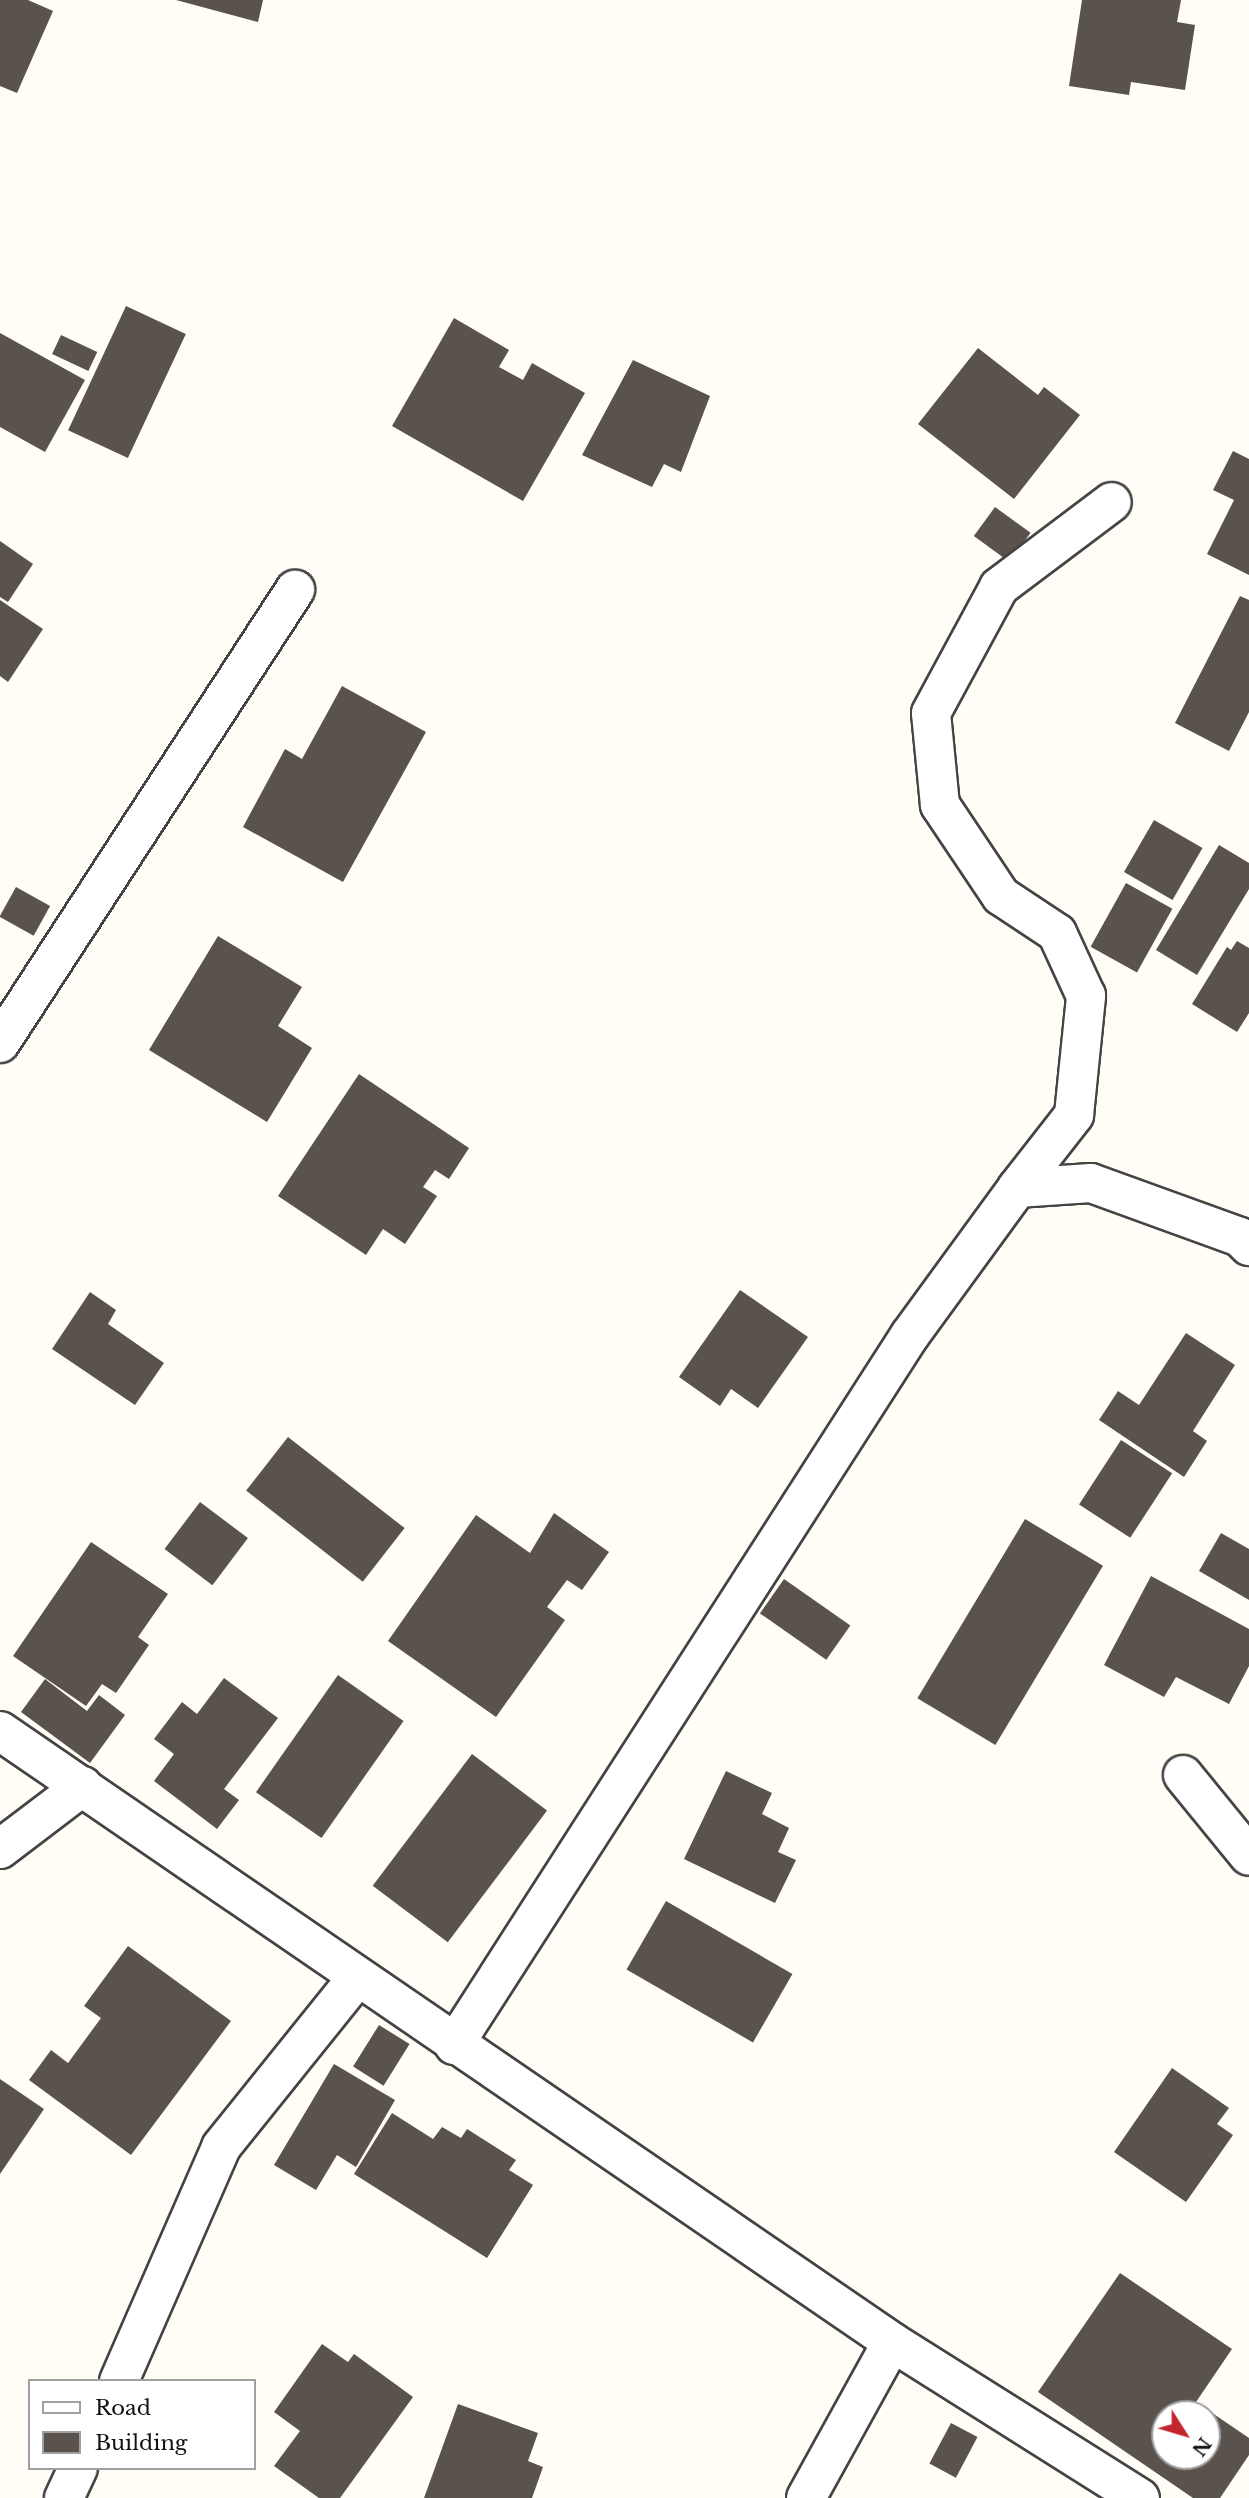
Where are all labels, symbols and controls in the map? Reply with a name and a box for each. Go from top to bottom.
legend [28,2379,256,2470]
text: Road [95,2395,151,2421]
north arrow [1151,2400,1221,2470]
text: Building [95,2430,187,2456]
text: N [1187,2433,1216,2461]

